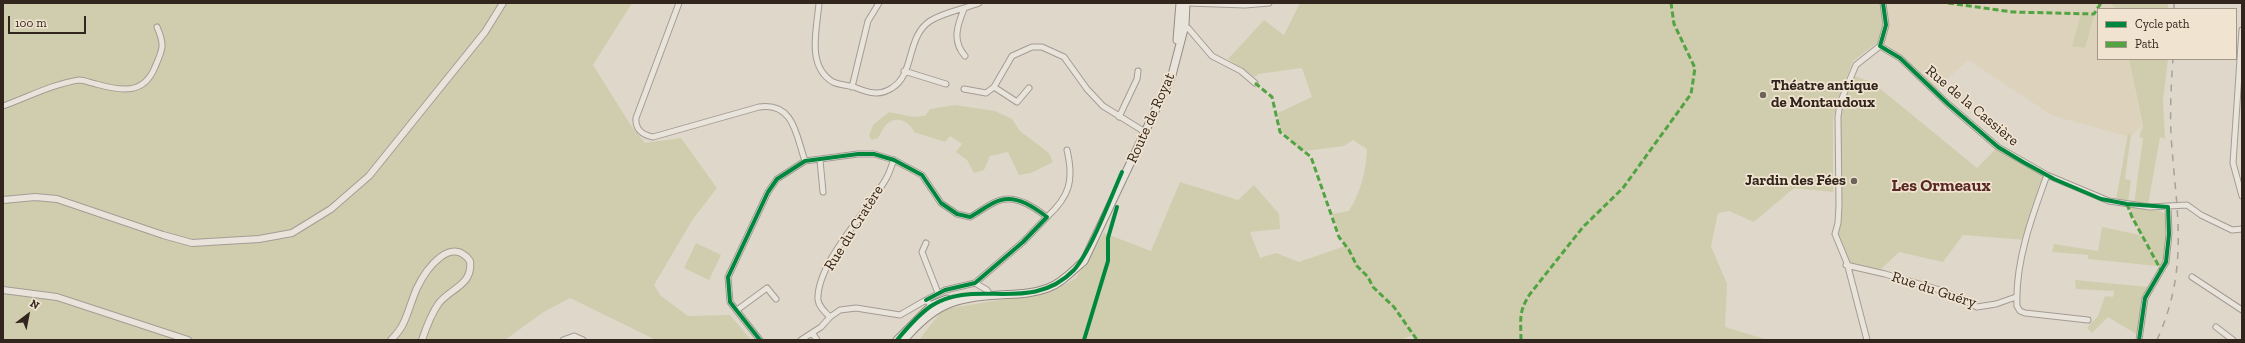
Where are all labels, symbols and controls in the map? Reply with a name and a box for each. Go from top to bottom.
scale bar [10,8,88,34]
legend [2097,8,2237,60]
text: 100 m [15,16,47,30]
text: Cycle path [2135,17,2189,31]
text: Path [2135,37,2159,51]
street label: Rue de la Cassière [1922,62,2022,150]
street label: Route de Royat [1123,70,1179,166]
place label: Théatre antique de Montaudoux [1771,77,1878,112]
marker: Théatre antique de Montaudoux [1758,90,1768,100]
place label: Jardin des Fées [1745,172,1846,190]
marker: Jardin des Fées [1849,176,1859,186]
district label: Les Ormeaux [1891,176,1991,196]
street label: Rue du Cratère [821,182,887,274]
street label: Rue du Guéry [1889,268,1979,312]
north arrow [8,295,48,335]
text: N [28,297,42,312]

